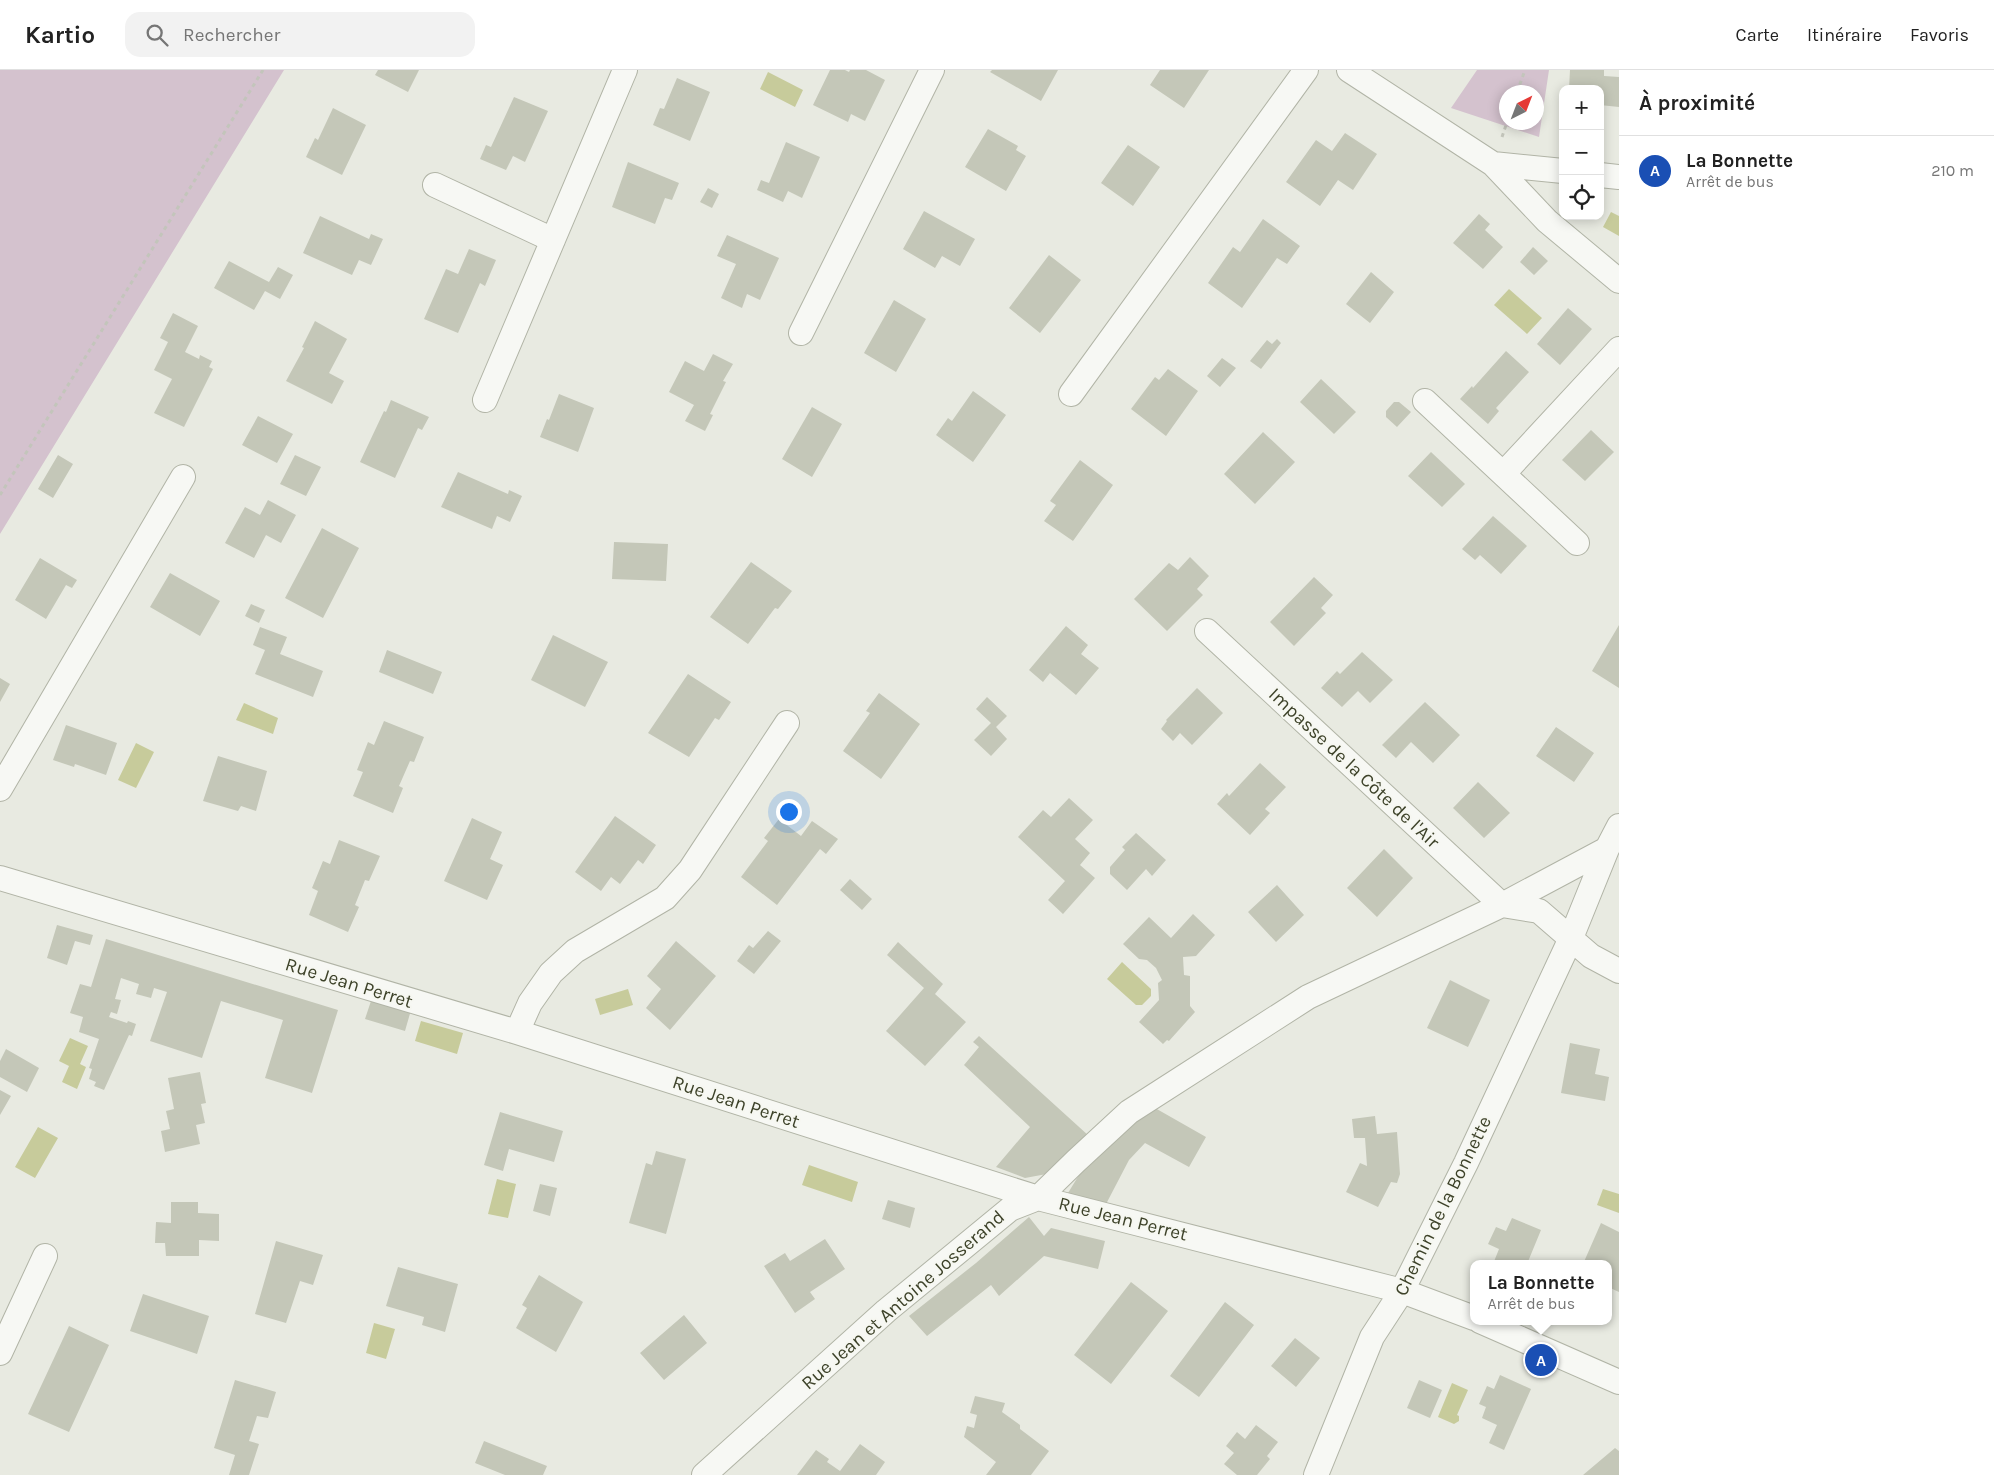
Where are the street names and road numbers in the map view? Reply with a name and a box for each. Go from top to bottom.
street label: Impasse de la Côte de l'Air [1264,683,1444,853]
street label: Rue Jean Perret [283,953,415,1013]
street label: Rue Jean Perret [670,1071,802,1133]
street label: Chemin de la Bonnette [1390,1113,1496,1299]
street label: Rue Jean Perret [1056,1192,1190,1246]
street label: Rue Jean et Antoine Josserand [797,1206,1009,1394]

